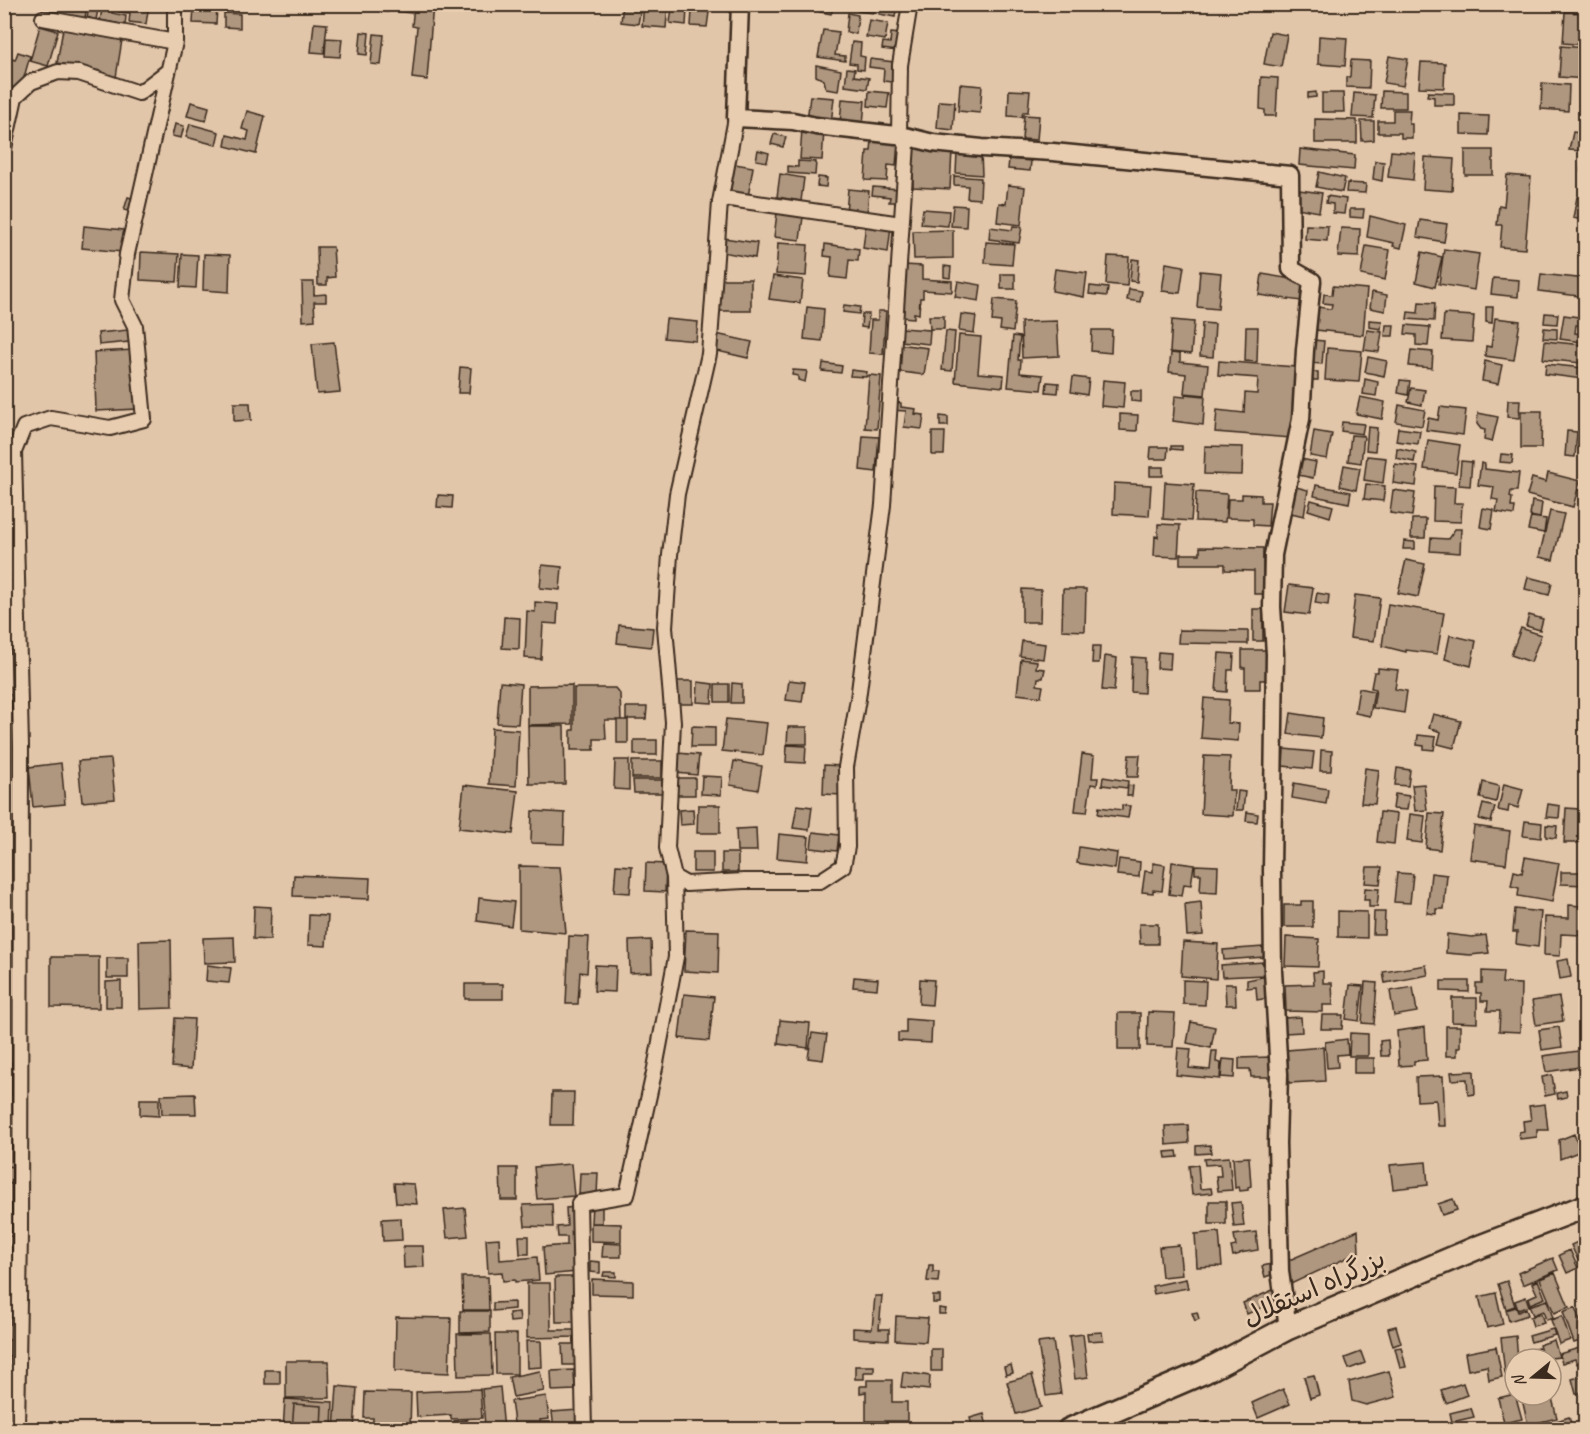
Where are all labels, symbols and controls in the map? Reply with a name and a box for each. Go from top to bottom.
street label: بزرگراه استقلال [1238,1242,1390,1334]
north arrow [1503,1347,1563,1407]
text: N [1508,1371,1531,1389]

